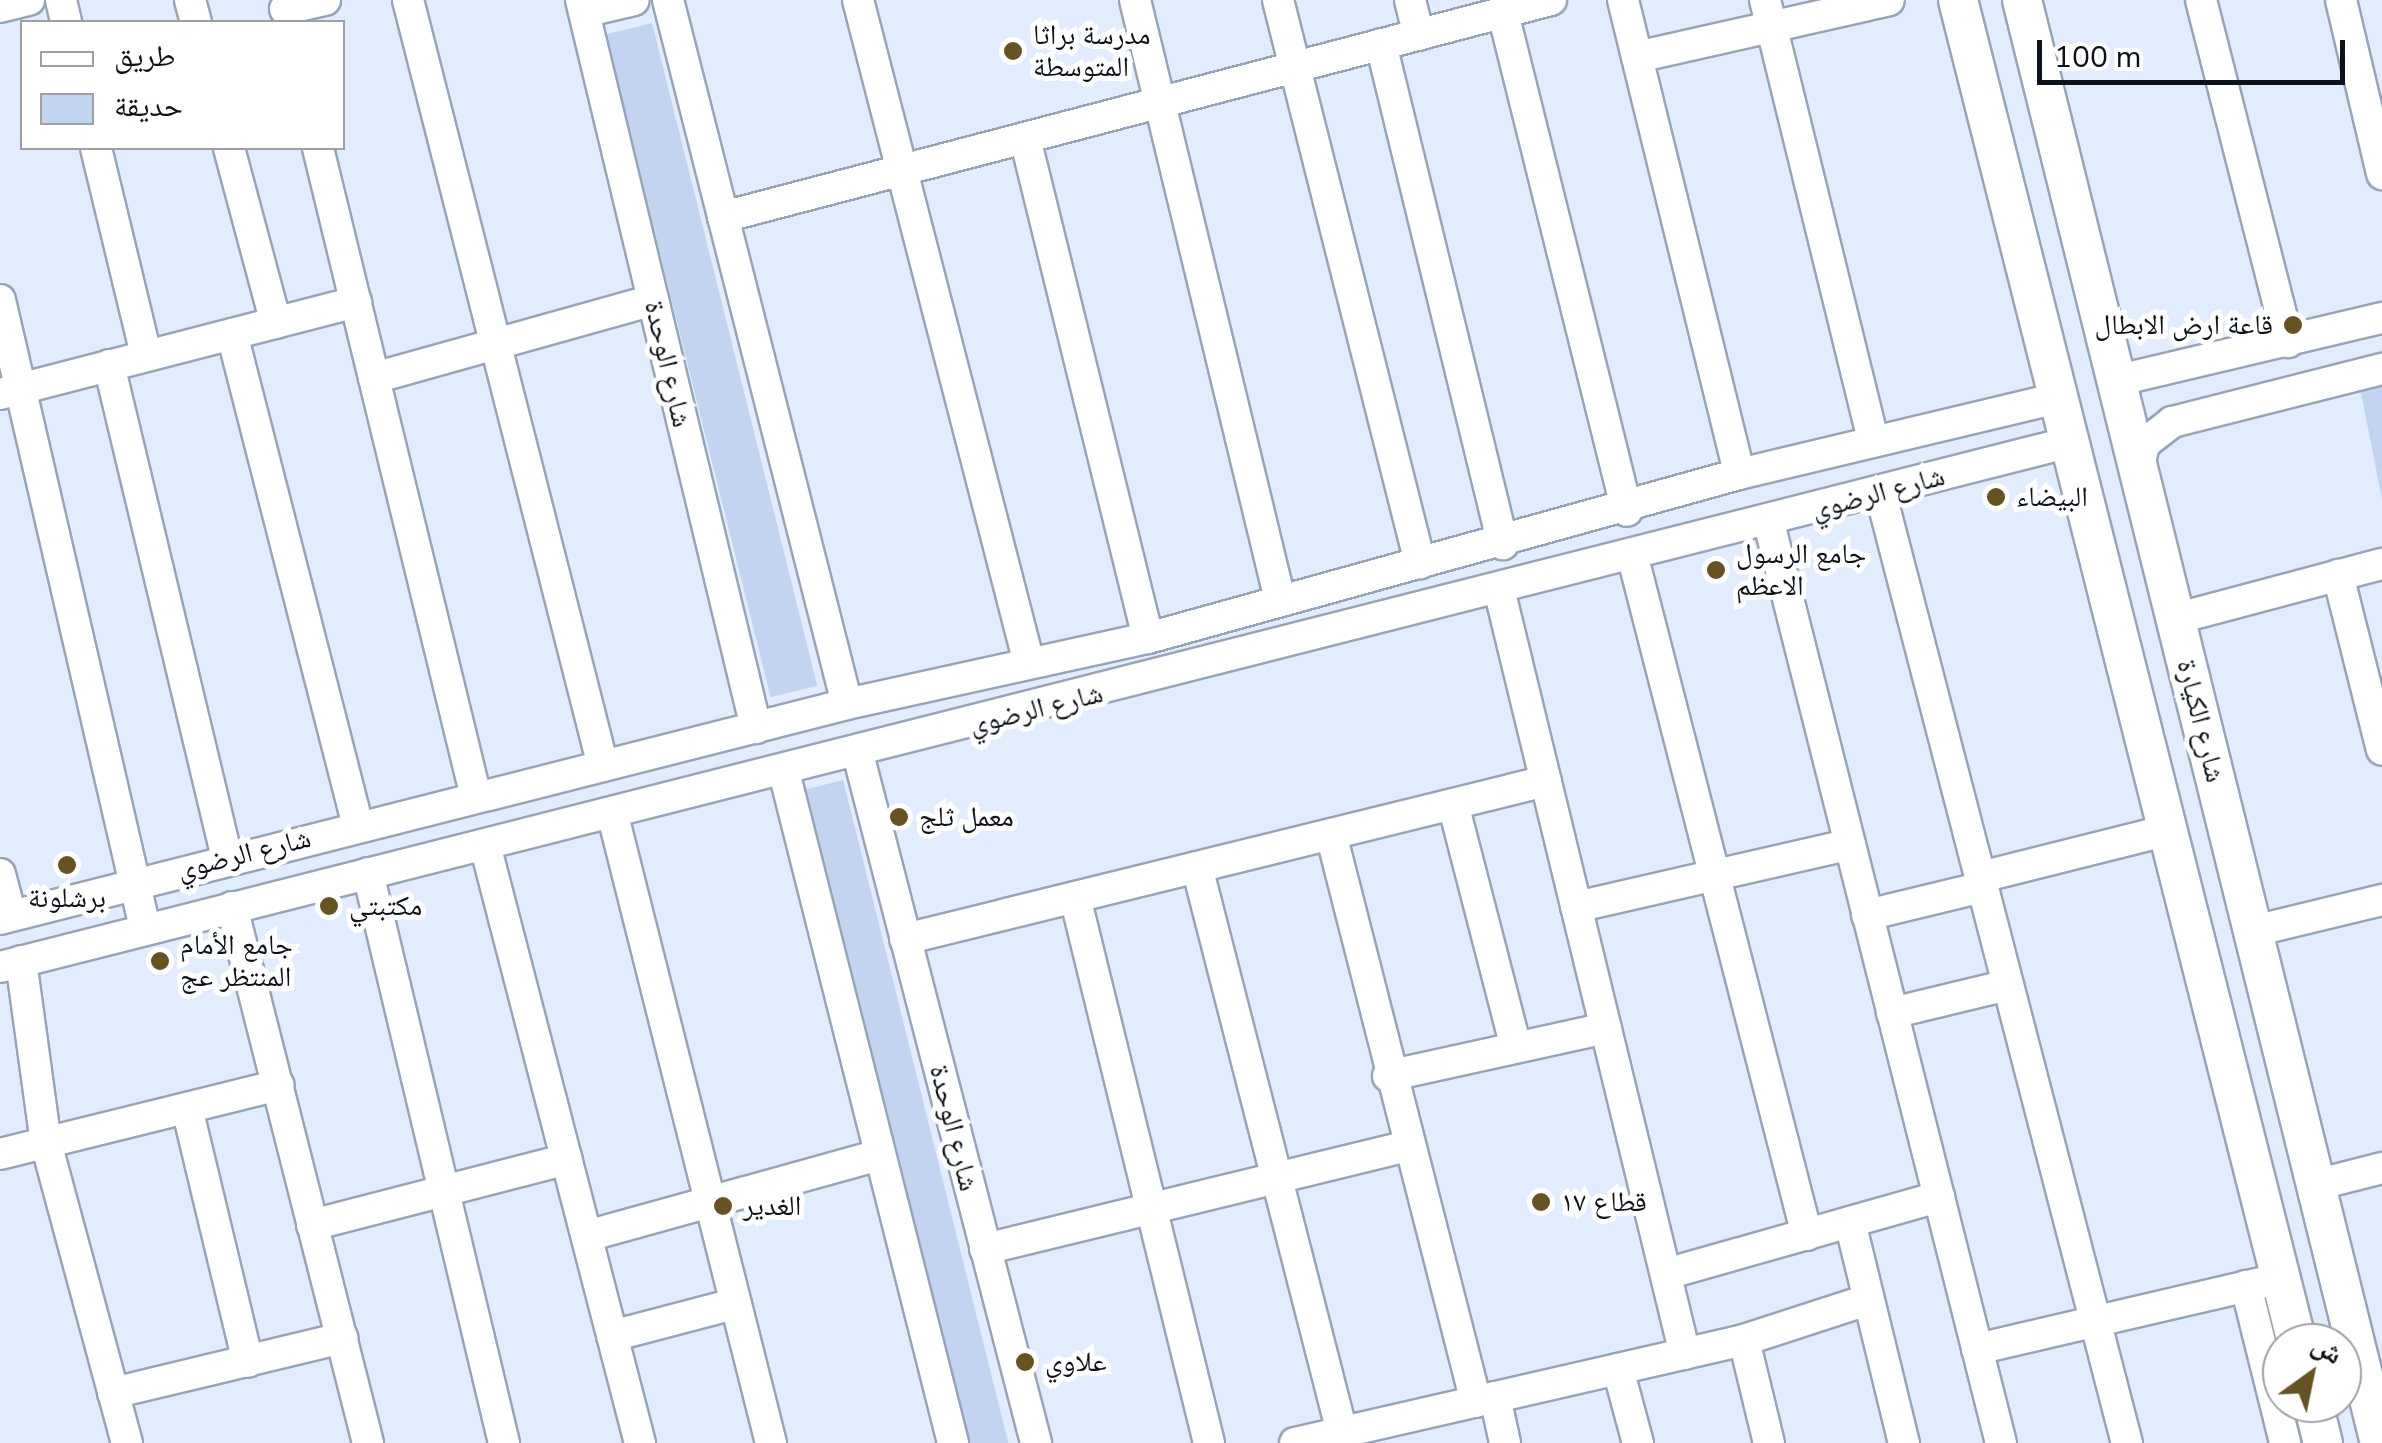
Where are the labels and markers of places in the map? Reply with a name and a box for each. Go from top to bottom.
place label: مدرسة براثا المتوسطة [1033,18,1150,84]
marker: مدرسة براثا المتوسطة [1002,40,1024,62]
place label: قاعة ارض الابطال [2095,308,2273,342]
marker: قاعة ارض الابطال [2282,314,2304,336]
place label: البيضاء [2016,480,2088,514]
marker: البيضاء [1985,486,2007,508]
place label: جامع الرسول الاعظم [1736,537,1866,603]
marker: جامع الرسول الاعظم [1705,559,1727,581]
place label: معمل ثلج [919,800,1014,834]
marker: معمل ثلج [888,806,910,828]
marker: برشلونة [56,854,78,876]
place label: برشلونة [28,881,106,915]
place label: مكتبتي [349,889,422,923]
marker: مكتبتي [318,895,340,917]
place label: جامع الأمام المنتظر عج [180,928,293,994]
marker: جامع الأمام المنتظر عج [149,950,171,972]
place label: قطاع ١٧ [1561,1185,1647,1219]
place label: الغدير [743,1189,801,1223]
marker: قطاع ١٧ [1530,1191,1552,1213]
marker: الغدير [712,1195,734,1217]
place label: علاوي [1045,1345,1107,1379]
marker: علاوي [1014,1351,1036,1373]

